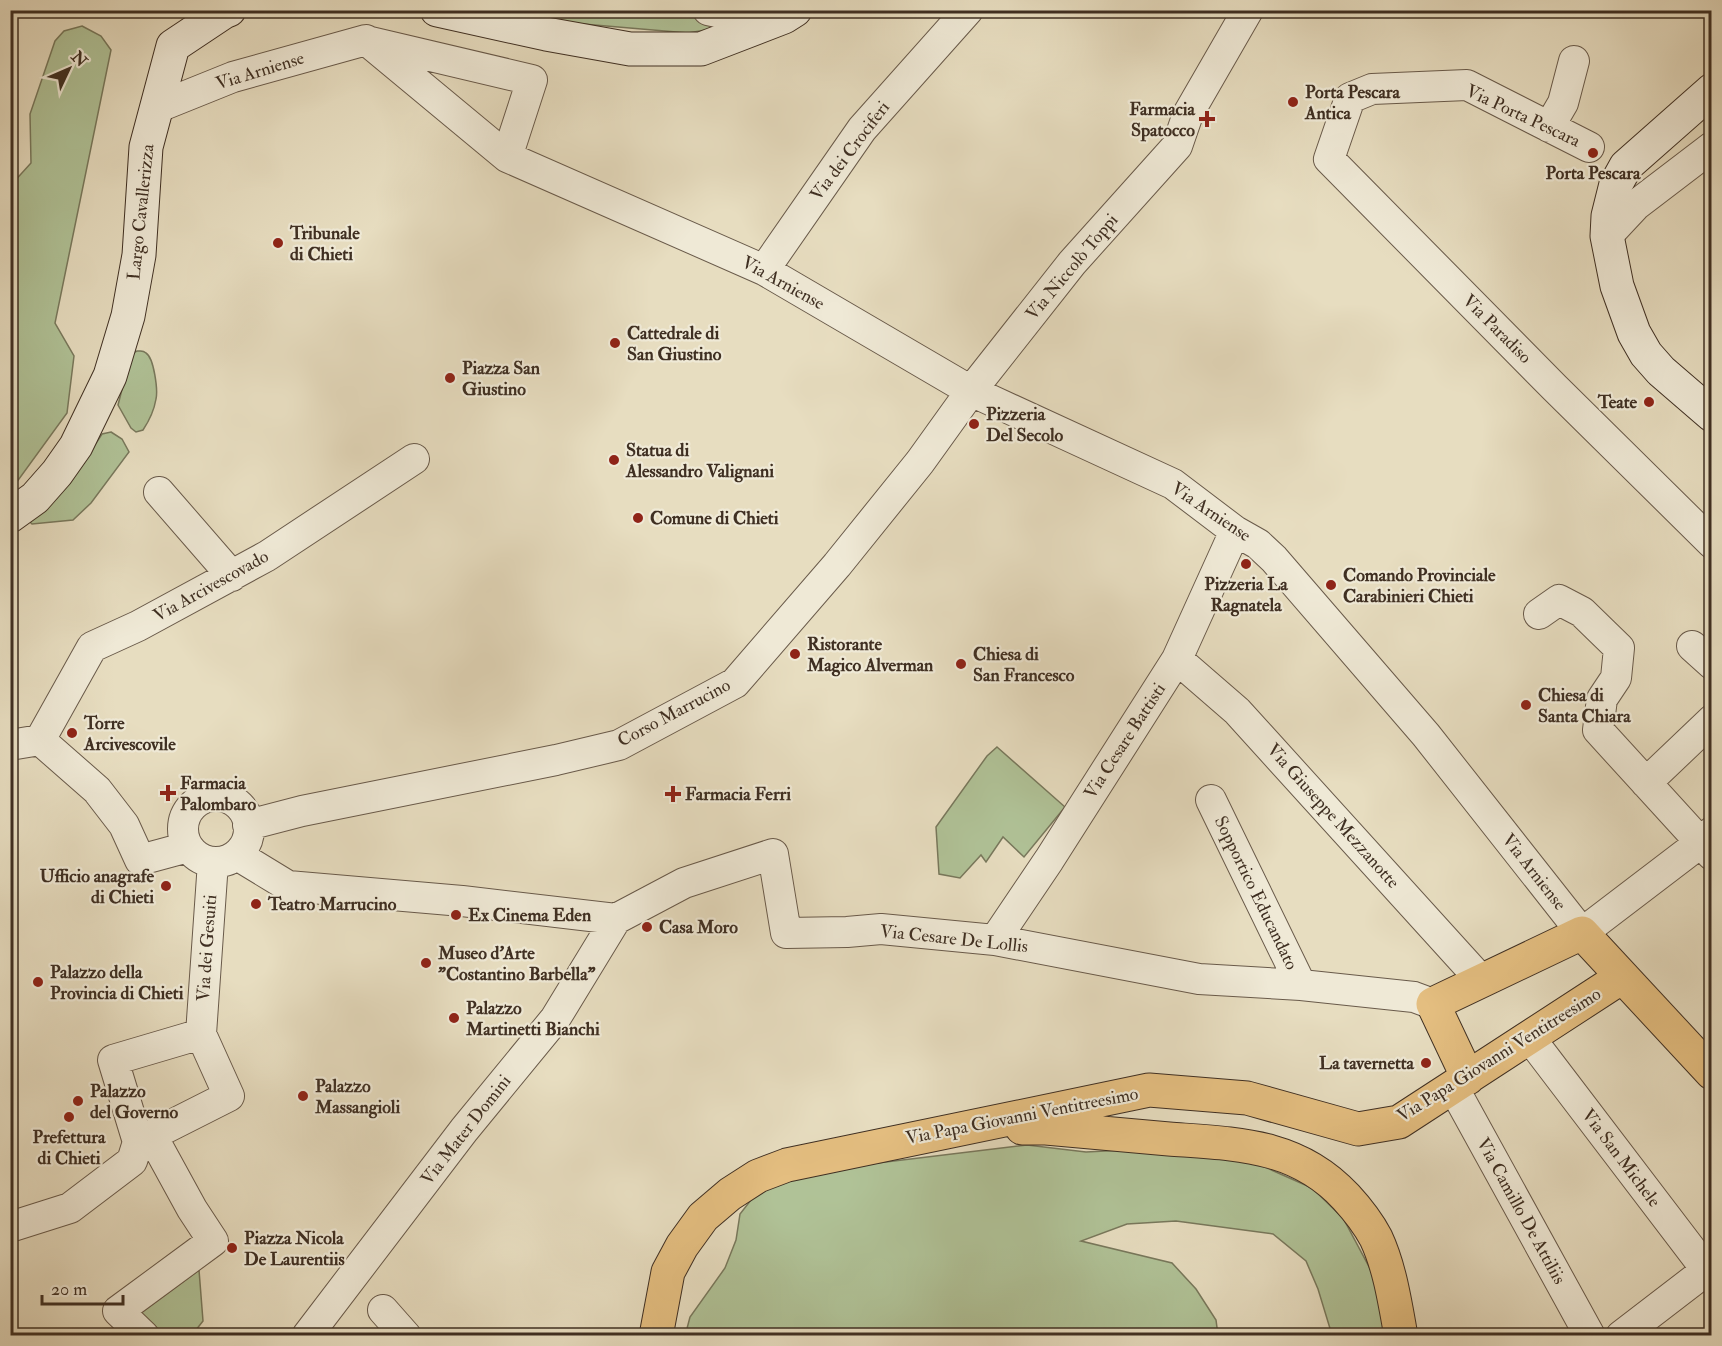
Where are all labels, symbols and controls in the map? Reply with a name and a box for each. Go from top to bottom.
north arrow [39,39,99,99]
text: N [66,46,92,72]
street label: Via Arniense [213,47,307,95]
street label: Via Porta Pescara [1462,79,1584,153]
place label: Porta Pescara Antica [1304,81,1401,125]
marker: Porta Pescara Antica [1286,95,1300,109]
street label: Via dei Crociferi [805,97,895,205]
place label: Farmacia Spatocco [1129,98,1196,142]
marker: Farmacia Spatocco [1200,112,1214,126]
street label: Largo Cavallerizza [122,142,160,281]
marker: Porta Pescara [1586,146,1600,160]
place label: Porta Pescara [1546,162,1641,185]
street label: Via Niccolò Toppi [1021,209,1123,325]
place label: Tribunale di Chieti [289,222,360,266]
marker: Tribunale di Chieti [271,236,285,250]
street label: Via Arniense [738,251,829,315]
street label: Via Paradiso [1457,289,1537,369]
place label: Cattedrale di San Giustino [627,322,722,366]
marker: Cattedrale di San Giustino [608,336,622,350]
place label: Piazza San Giustino [462,357,541,401]
marker: Piazza San Giustino [443,371,457,385]
place label: Teate [1597,391,1637,414]
marker: Teate [1642,395,1656,409]
place label: Pizzeria Del Secolo [986,403,1063,447]
marker: Pizzeria Del Secolo [967,417,981,431]
place label: Statua di Alessandro Valignani [625,439,774,483]
marker: Statua di Alessandro Valignani [607,453,621,467]
street label: Via Arniense [1167,477,1256,547]
place label: Comune di Chieti [650,507,779,530]
marker: Comune di Chieti [631,511,645,525]
street label: Via Arcivescovado [149,545,273,627]
marker: Pizzeria La Ragnatela [1239,557,1253,571]
place label: Comando Provinciale Carabinieri Chieti [1343,564,1496,608]
place label: Pizzeria La Ragnatela [1204,573,1288,617]
marker: Comando Provinciale Carabinieri Chieti [1324,578,1338,592]
place label: Ristorante Magico Alverman [806,633,934,677]
place label: Chiesa di San Francesco [973,643,1075,687]
marker: Ristorante Magico Alverman [788,647,802,661]
marker: Chiesa di San Francesco [954,657,968,671]
street label: Corso Marrucino [614,673,735,752]
street label: Via Cesare Battisti [1079,679,1171,803]
place label: Chiesa di Santa Chiara [1538,684,1631,728]
marker: Chiesa di Santa Chiara [1519,698,1533,712]
place label: Torre Arcivescovile [83,712,176,756]
marker: Torre Arcivescovile [65,726,79,740]
street label: Via Giuseppe Mezzanotte [1262,739,1405,894]
place label: Farmacia Palombaro [180,772,256,816]
place label: Farmacia Ferri [685,783,791,806]
marker: Farmacia Palombaro [161,786,175,800]
marker: Farmacia Ferri [666,787,680,801]
street label: Sopportico Educandato [1209,812,1303,974]
street label: Via Arniense [1497,829,1571,915]
place label: Ufficio anagrafe di Chieti [40,865,154,909]
marker: Ufficio anagrafe di Chieti [159,879,173,893]
place label: Teatro Marrucino [267,893,397,916]
street label: Via dei Gesuiti [192,894,222,1002]
marker: Teatro Marrucino [249,897,263,911]
place label: Ex Cinema Eden [468,904,592,927]
marker: Ex Cinema Eden [449,908,463,922]
place label: Casa Moro [659,916,738,939]
marker: Casa Moro [640,920,654,934]
street label: Via Cesare De Lollis [879,920,1029,958]
place label: Museo d'Arte "Costantino Barbella" [437,942,596,986]
marker: Museo d'Arte "Costantino Barbella" [419,956,433,970]
place label: Palazzo della Provincia di Chieti [50,961,184,1005]
marker: Palazzo della Provincia di Chieti [31,975,45,989]
street label: Via Papa Giovanni Ventitreesimo [1393,982,1606,1127]
place label: Palazzo Martinetti Bianchi [465,997,600,1041]
marker: Palazzo Martinetti Bianchi [447,1011,461,1025]
place label: La tavernetta [1319,1052,1415,1075]
marker: La tavernetta [1419,1056,1433,1070]
street label: Via Mater Domini [416,1070,516,1190]
place label: Palazzo Massangioli [314,1075,400,1119]
place label: Palazzo del Governo [90,1080,178,1124]
street label: Via Papa Giovanni Ventitreesimo [904,1082,1141,1150]
marker: Palazzo Massangioli [296,1089,310,1103]
marker: Palazzo del Governo [71,1094,85,1108]
street label: Via San Michele [1576,1104,1666,1212]
marker: Prefettura di Chieti [62,1110,76,1124]
place label: Prefettura di Chieti [33,1126,106,1170]
street label: Via Camillo De Attiliis [1471,1134,1571,1288]
place label: Piazza Nicola De Laurentiis [244,1227,345,1271]
marker: Piazza Nicola De Laurentiis [225,1241,239,1255]
scale bar [42,1268,123,1306]
text: 20 m [51,1278,87,1301]

